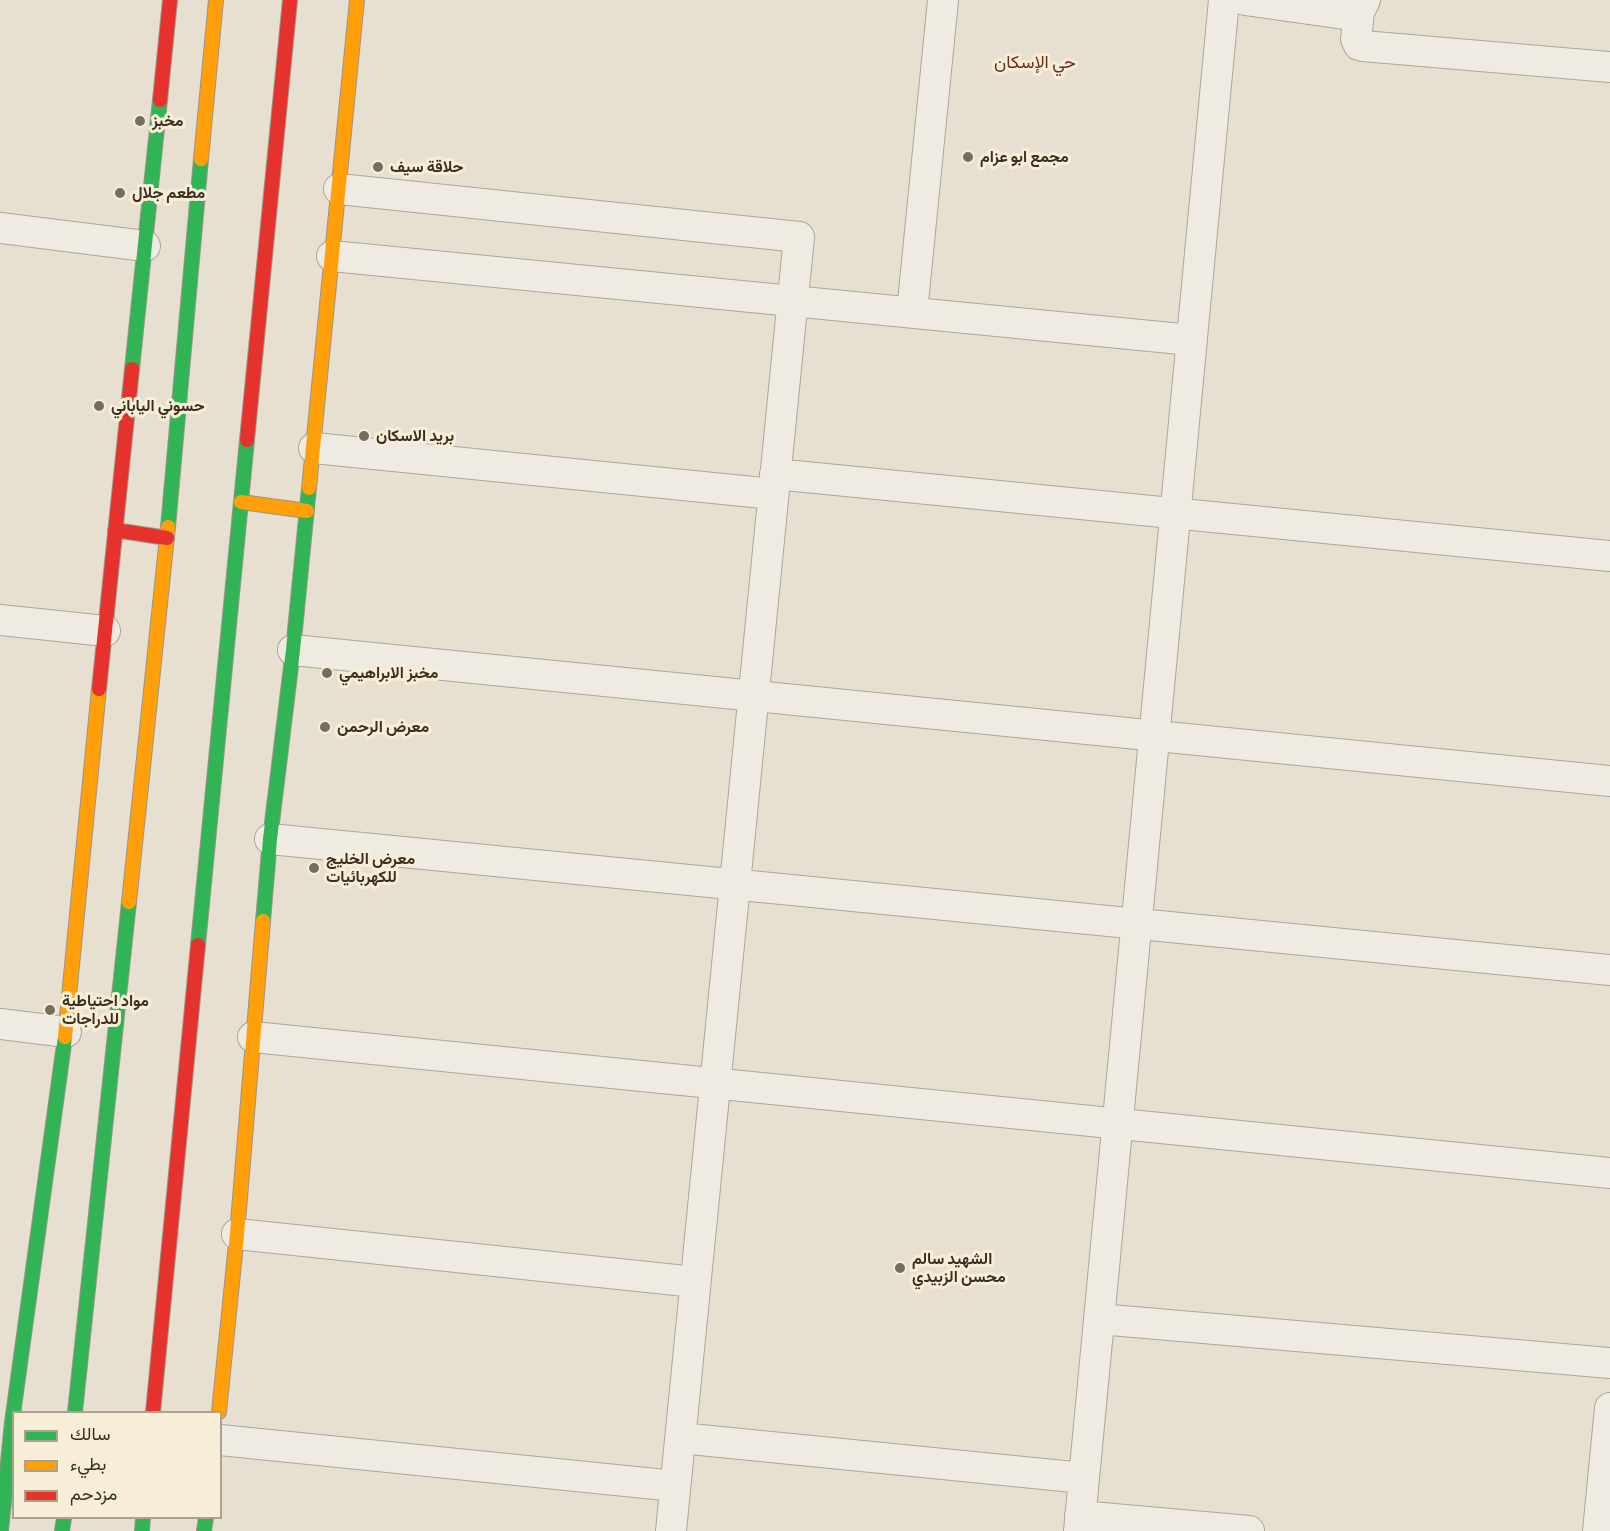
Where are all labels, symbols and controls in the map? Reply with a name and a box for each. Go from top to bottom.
district label: حي الإسكان [994,51,1076,73]
place label: مخبز [152,111,183,131]
marker: مخبز [133,114,147,128]
place label: مجمع ابو عزام [980,147,1069,167]
marker: مجمع ابو عزام [961,150,975,164]
place label: حلاقة سيف [390,157,463,177]
marker: حلاقة سيف [371,160,385,174]
place label: مطعم جلال [132,183,205,203]
marker: مطعم جلال [113,186,127,200]
place label: حسوني الياباني [111,396,205,416]
marker: حسوني الياباني [92,399,106,413]
place label: بريد الاسكان [376,426,454,446]
marker: بريد الاسكان [357,429,371,443]
place label: مخبز الابراهيمي [339,663,438,683]
marker: مخبز الابراهيمي [320,666,334,680]
place label: معرض الرحمن [337,717,429,737]
marker: معرض الرحمن [318,720,332,734]
place label: معرض الخليج للكهربائيات [326,849,415,887]
marker: معرض الخليج للكهربائيات [307,861,321,875]
place label: مواد احتياطية للدراجات [62,991,149,1029]
marker: مواد احتياطية للدراجات [43,1003,57,1017]
place label: الشهيد سالم محسن الزبيدي [912,1249,1006,1287]
marker: الشهيد سالم محسن الزبيدي [893,1261,907,1275]
legend [12,1411,222,1519]
text: سالك [70,1424,110,1444]
text: بطيء [70,1454,106,1474]
text: مزدحم [70,1484,117,1504]

